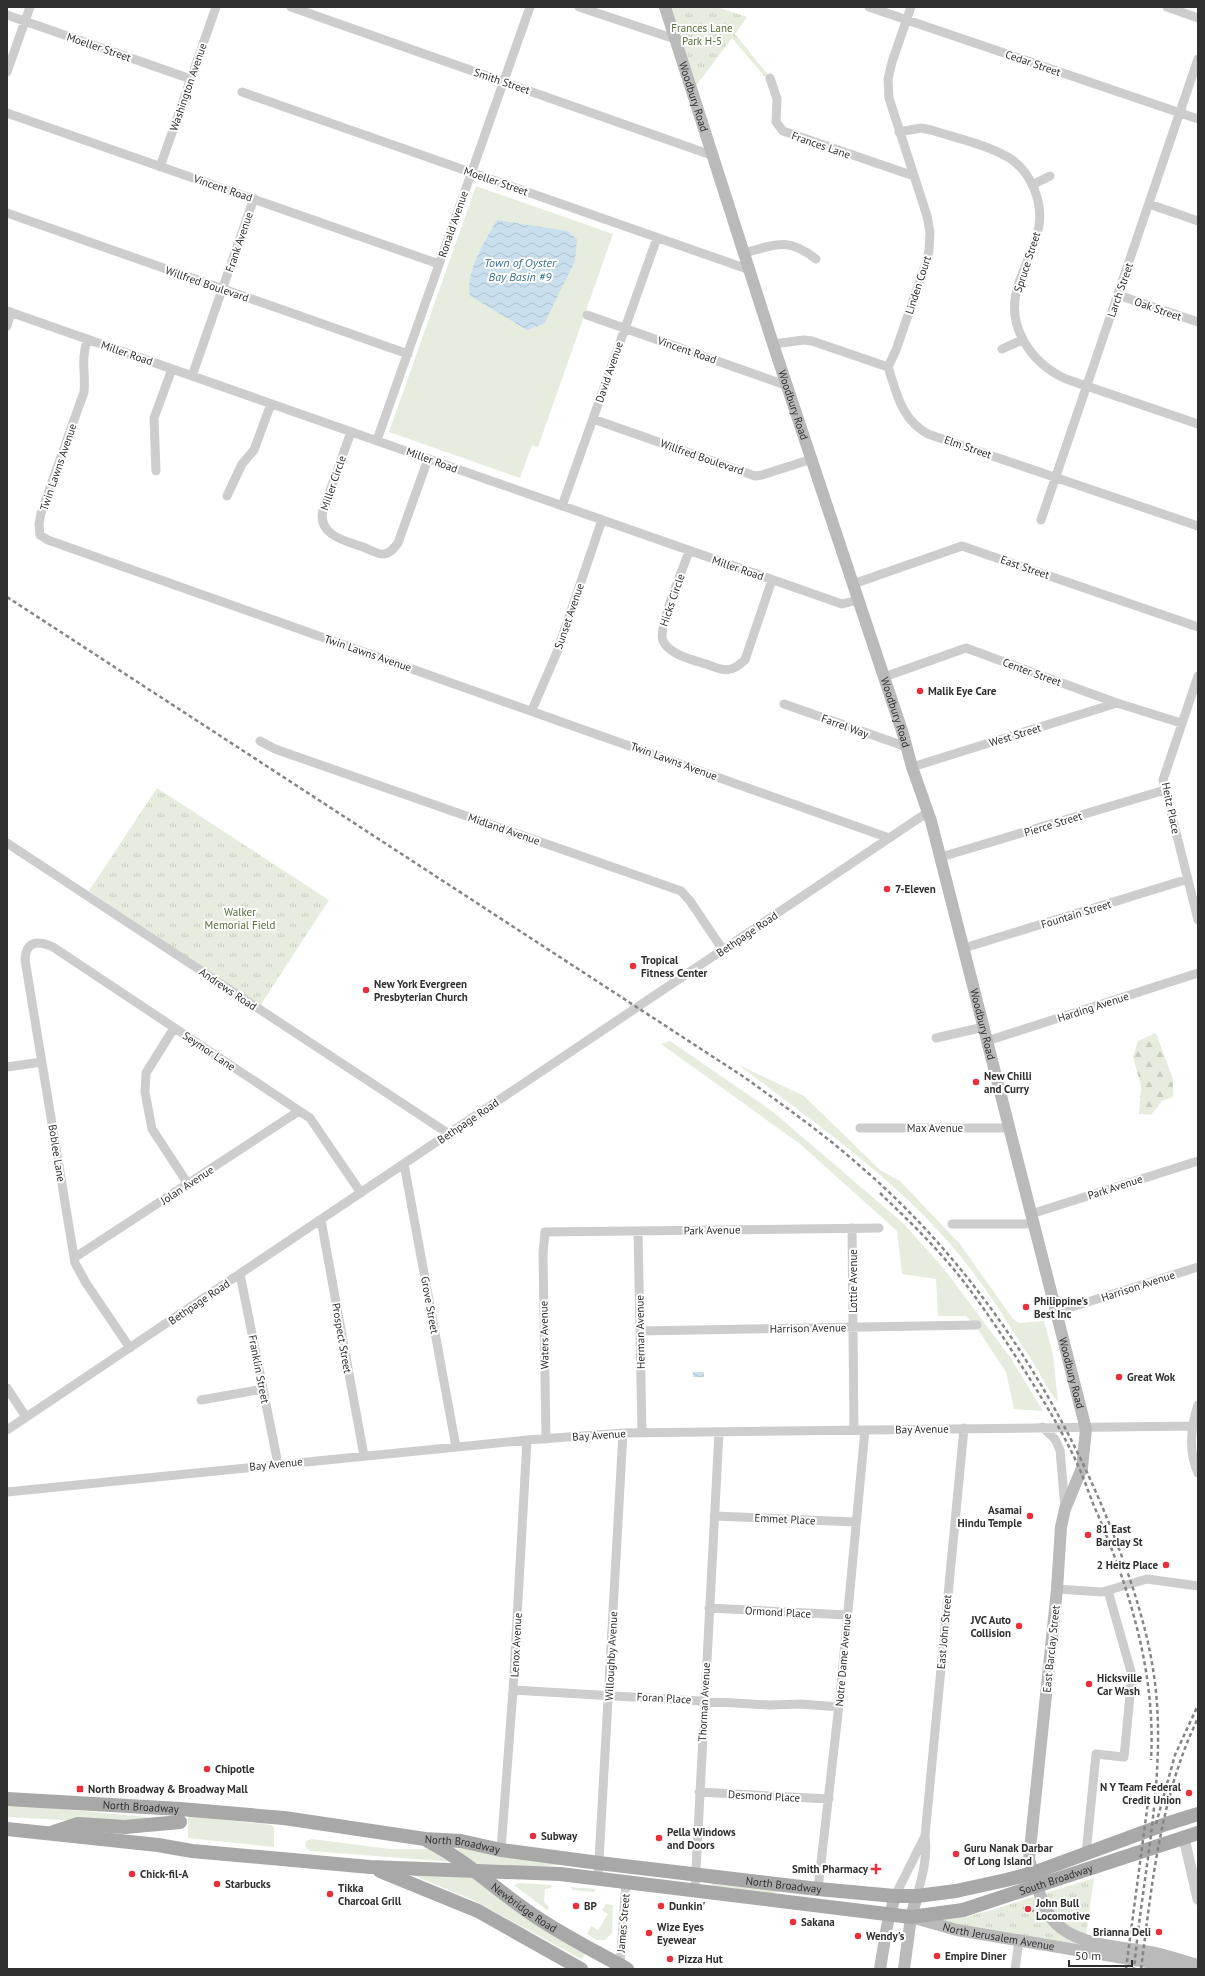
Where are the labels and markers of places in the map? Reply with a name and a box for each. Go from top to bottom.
place label: Malik Eye Care [928,684,997,698]
marker: Malik Eye Care [915,686,925,696]
place label: 7-Eleven [895,882,936,896]
marker: 7-Eleven [882,884,892,894]
place label: Tropical Fitness Center [641,953,708,980]
marker: Tropical Fitness Center [628,961,638,971]
place label: New York Evergreen Presbyterian Church [374,977,468,1004]
marker: New York Evergreen Presbyterian Church [361,985,371,995]
place label: New Chilli and Curry [984,1069,1032,1096]
marker: New Chilli and Curry [971,1077,981,1087]
place label: Philippine's Best Inc [1034,1294,1088,1321]
marker: Philippine's Best Inc [1021,1302,1031,1312]
place label: Great Wok [1127,1370,1176,1384]
marker: Great Wok [1114,1372,1124,1382]
place label: Asamai Hindu Temple [958,1503,1022,1530]
marker: Asamai Hindu Temple [1025,1511,1035,1521]
place label: 81 East Barclay St [1096,1522,1143,1549]
marker: 81 East Barclay St [1083,1530,1093,1540]
place label: 2 Heitz Place [1097,1558,1158,1572]
marker: 2 Heitz Place [1161,1560,1171,1570]
place label: JVC Auto Collision [970,1613,1011,1640]
marker: JVC Auto Collision [1014,1621,1024,1631]
place label: Hicksville Car Wash [1097,1671,1143,1698]
marker: Hicksville Car Wash [1084,1679,1094,1689]
place label: Chipotle [215,1762,255,1776]
marker: Chipotle [202,1764,212,1774]
place label: N Y Team Federal Credit Union [1100,1780,1182,1807]
place label: North Broadway & Broadway Mall [88,1782,249,1796]
marker: North Broadway & Broadway Mall [75,1784,85,1794]
marker: N Y Team Federal Credit Union [1184,1788,1194,1798]
place label: Pella Windows and Doors [667,1825,736,1852]
place label: Subway [541,1829,578,1843]
marker: Subway [528,1831,538,1841]
marker: Pella Windows and Doors [654,1833,664,1843]
place label: Guru Nanak Darbar Of Long Island [964,1841,1053,1868]
marker: Guru Nanak Darbar Of Long Island [951,1849,961,1859]
place label: Smith Pharmacy [792,1862,869,1876]
marker: Smith Pharmacy [871,1864,881,1874]
place label: Chick-fil-A [140,1867,189,1881]
marker: Chick-fil-A [127,1869,137,1879]
place label: Starbucks [225,1877,271,1891]
marker: Starbucks [212,1879,222,1889]
place label: Tikka Charcoal Grill [338,1881,402,1908]
marker: Tikka Charcoal Grill [325,1889,335,1899]
place label: John Bull Locomotive [1035,1896,1090,1923]
place label: BP [584,1899,598,1913]
place label: Dunkin' [669,1899,705,1913]
marker: BP [571,1901,581,1911]
marker: Dunkin' [656,1901,666,1911]
marker: John Bull Locomotive [1023,1904,1033,1914]
place label: Sakana [801,1915,835,1929]
marker: Sakana [788,1917,798,1927]
place label: Wize Eyes Eyewear [657,1920,704,1947]
place label: Brianna Deli [1093,1925,1151,1939]
marker: Brianna Deli [1154,1927,1164,1937]
marker: Wize Eyes Eyewear [644,1928,654,1938]
place label: Wendy's [866,1929,905,1943]
marker: Wendy's [853,1931,863,1941]
place label: Empire Diner [945,1949,1006,1963]
marker: Empire Diner [932,1951,942,1961]
place label: Pizza Hut [678,1952,723,1966]
marker: Pizza Hut [665,1954,675,1964]

